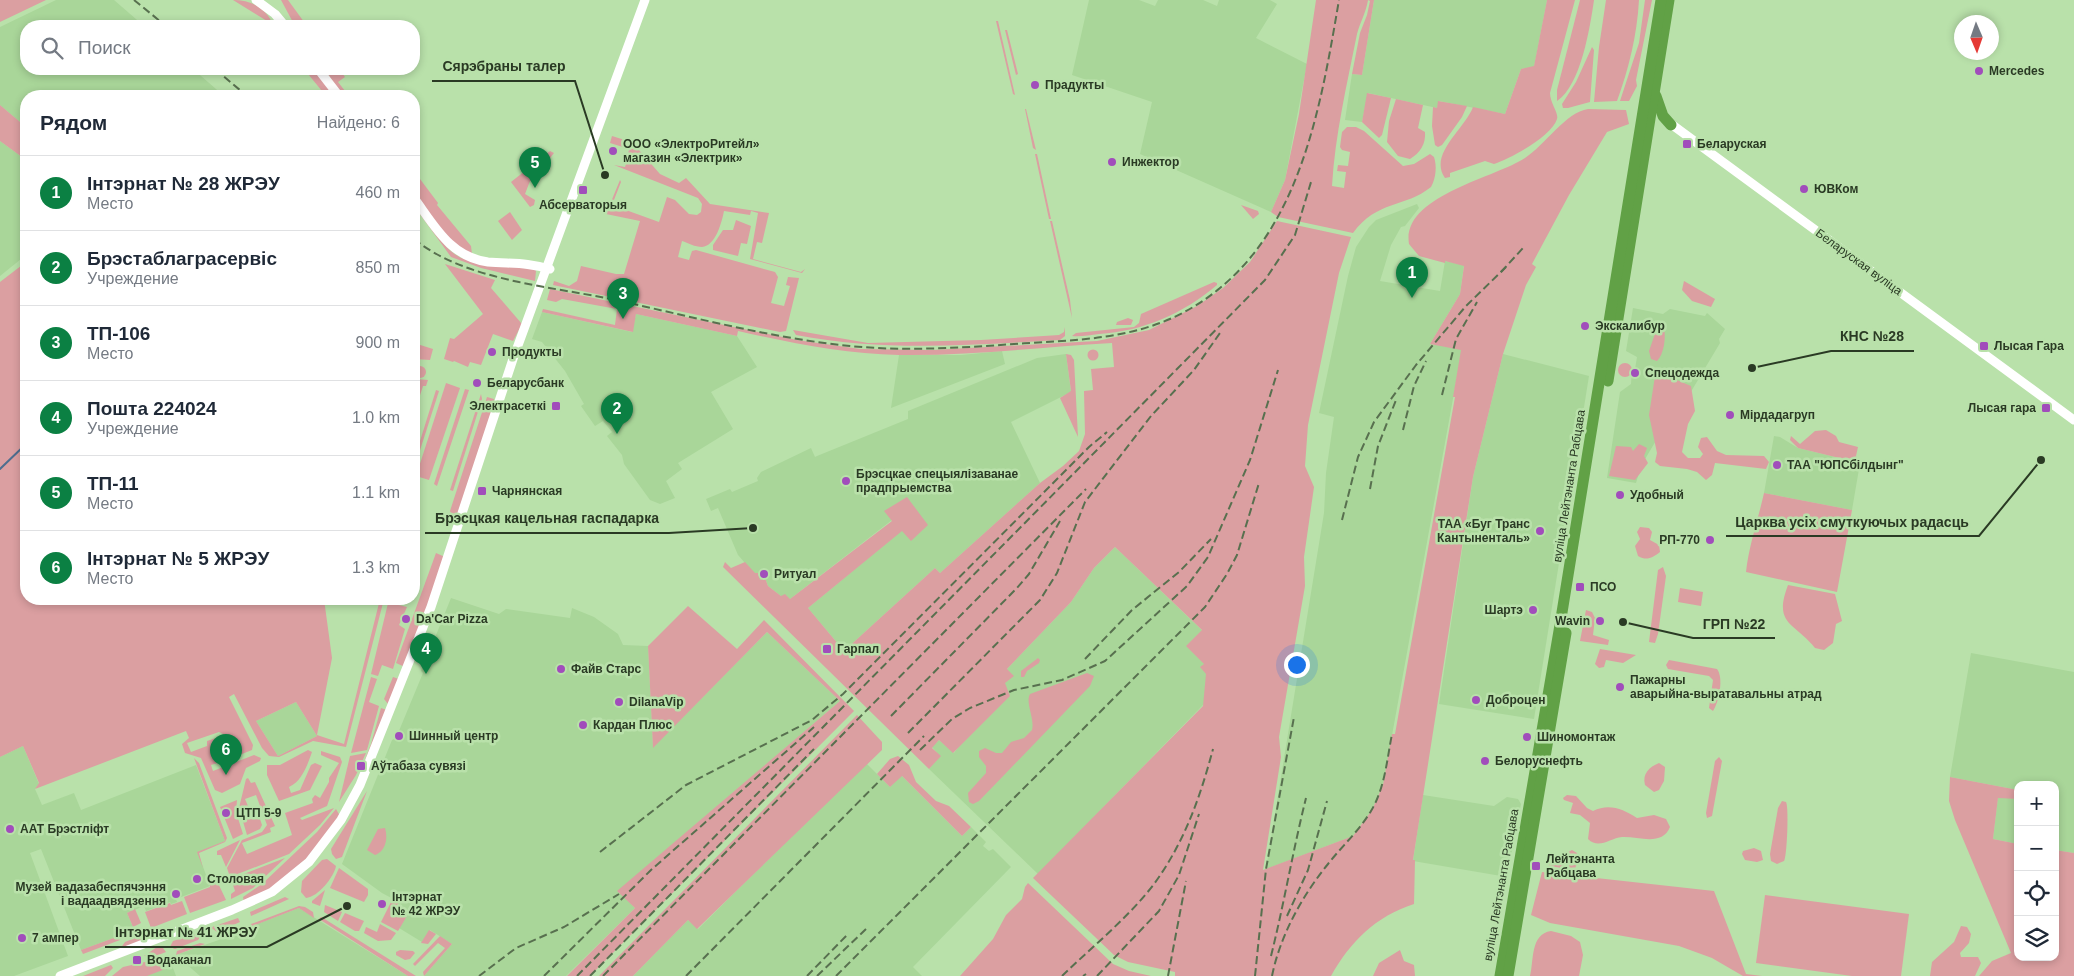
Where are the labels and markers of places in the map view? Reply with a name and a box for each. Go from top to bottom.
callout: Сярэбраны талер [432,52,575,81]
place label: Mercedes [1989,64,2045,78]
marker: Mercedes [1973,65,1985,77]
place label: Прадукты [1045,78,1104,92]
marker: Прадукты [1029,79,1041,91]
place label: ООО «ЭлектроРитейл» магазин «Электрик» [623,137,760,165]
place label: Беларуская [1697,137,1767,151]
marker: Беларуская [1681,138,1693,150]
marker: ООО «ЭлектроРитейл» магазин «Электрик» [607,145,619,157]
pin: 5 [519,147,551,188]
place label: Инжектор [1122,155,1179,169]
marker: Инжектор [1106,156,1118,168]
place label: ЮВКом [1814,182,1859,196]
marker: ЮВКом [1798,183,1810,195]
marker: Абсерваторыя [577,184,589,196]
place label: Абсерваторыя [539,198,627,212]
pin: 1 [1396,257,1428,298]
pin: 3 [607,278,639,319]
place label: Экскалибур [1595,319,1665,333]
marker: Экскалибур [1579,320,1591,332]
callout: КНС №28 [1831,322,1914,351]
place label: Лысая Гара [1994,339,2064,353]
marker: Лысая Гара [1978,340,1990,352]
place label: Продукты [502,345,562,359]
marker: Продукты [486,346,498,358]
place label: Спецодежда [1645,366,1719,380]
marker: Спецодежда [1629,367,1641,379]
place label: Беларусбанк [487,376,565,390]
marker: Беларусбанк [471,377,483,389]
pin: 2 [601,393,633,434]
place label: Электрасеткі [469,399,546,413]
marker: Электрасеткі [550,400,562,412]
place label: Лысая гара [1968,401,2036,415]
marker: Лысая гара [2040,402,2052,414]
place label: Мірдадагруп [1740,408,1815,422]
marker: Мірдадагруп [1724,409,1736,421]
place label: ТАА "ЮПСбілдынг" [1787,458,1904,472]
marker: ТАА "ЮПСбілдынг" [1771,459,1783,471]
place label: Брэсцкае спецыялізаванае прадпрыемства [856,467,1018,495]
marker: Брэсцкае спецыялізаванае прадпрыемства [840,475,852,487]
place label: Чарнянская [492,484,562,498]
marker: Чарнянская [476,485,488,497]
place label: Удобный [1630,488,1684,502]
marker: Удобный [1614,489,1626,501]
callout: Брэсцкая кацельная гаспадарка [425,504,669,533]
callout: Царква усіх смуткуючых радасць [1726,507,1979,536]
place label: ТАА «Буг Транс Кантыненталь» [1437,517,1530,545]
marker: ТАА «Буг Транс Кантыненталь» [1534,525,1546,537]
place label: РП-770 [1659,533,1700,547]
marker: РП-770 [1704,534,1716,546]
place label: Ритуал [774,567,816,581]
marker: Ритуал [758,568,770,580]
place label: ПСО [1590,580,1616,594]
marker: ПСО [1574,581,1586,593]
place label: Шартэ [1485,603,1523,617]
marker: Шартэ [1527,604,1539,616]
callout: ГРП №22 [1693,609,1775,638]
place label: Da'Car Pizza [416,612,488,626]
marker: Da'Car Pizza [400,613,412,625]
place label: Wavin [1555,614,1590,628]
marker: Wavin [1594,615,1606,627]
pin: 4 [410,633,442,674]
place label: Гарпал [837,642,879,656]
marker: Гарпал [821,643,833,655]
place label: Файв Старс [571,662,642,676]
marker: Файв Старс [555,663,567,675]
place label: Пажарны аварыйна-выратавальны атрад [1630,673,1822,701]
marker: Пажарны аварыйна-выратавальны атрад [1614,681,1626,693]
place label: Доброцен [1486,693,1545,707]
marker: Доброцен [1470,694,1482,706]
place label: DilanaVip [629,695,683,709]
marker: DilanaVip [613,696,625,708]
place label: Кардан Плюс [593,718,672,732]
marker: Кардан Плюс [577,719,589,731]
place label: Шинный центр [409,729,498,743]
marker: Шинный центр [393,730,405,742]
place label: Шиномонтаж [1537,730,1616,744]
marker: Шиномонтаж [1521,731,1533,743]
pin: 6 [210,734,242,775]
place label: Белоруснефть [1495,754,1583,768]
marker: Белоруснефть [1479,755,1491,767]
place label: Аўтабаза сувязі [371,759,466,773]
marker: Аўтабаза сувязі [355,760,367,772]
place label: ЦТП 5-9 [236,806,282,820]
marker: ЦТП 5-9 [220,807,232,819]
place label: ААТ Брэстліфт [20,822,109,836]
marker: ААТ Брэстліфт [4,823,16,835]
place label: Лейтэнанта Рабцава [1546,852,1615,880]
marker: Лейтэнанта Рабцава [1530,860,1542,872]
place label: Столовая [207,872,264,886]
marker: Столовая [191,873,203,885]
place label: Музей вадазабеспячэння і вадаадвядзення [16,880,166,908]
marker: Музей вадазабеспячэння і вадаадвядзення [170,888,182,900]
place label: Інтэрнат № 42 ЖРЭУ [392,890,461,918]
marker: Інтэрнат № 42 ЖРЭУ [376,898,388,910]
callout: Інтэрнат № 41 ЖРЭУ [105,918,267,947]
place label: 7 ампер [32,931,79,945]
marker: 7 ампер [16,932,28,944]
place label: Водаканал [147,953,211,967]
marker: Водаканал [131,954,143,966]

